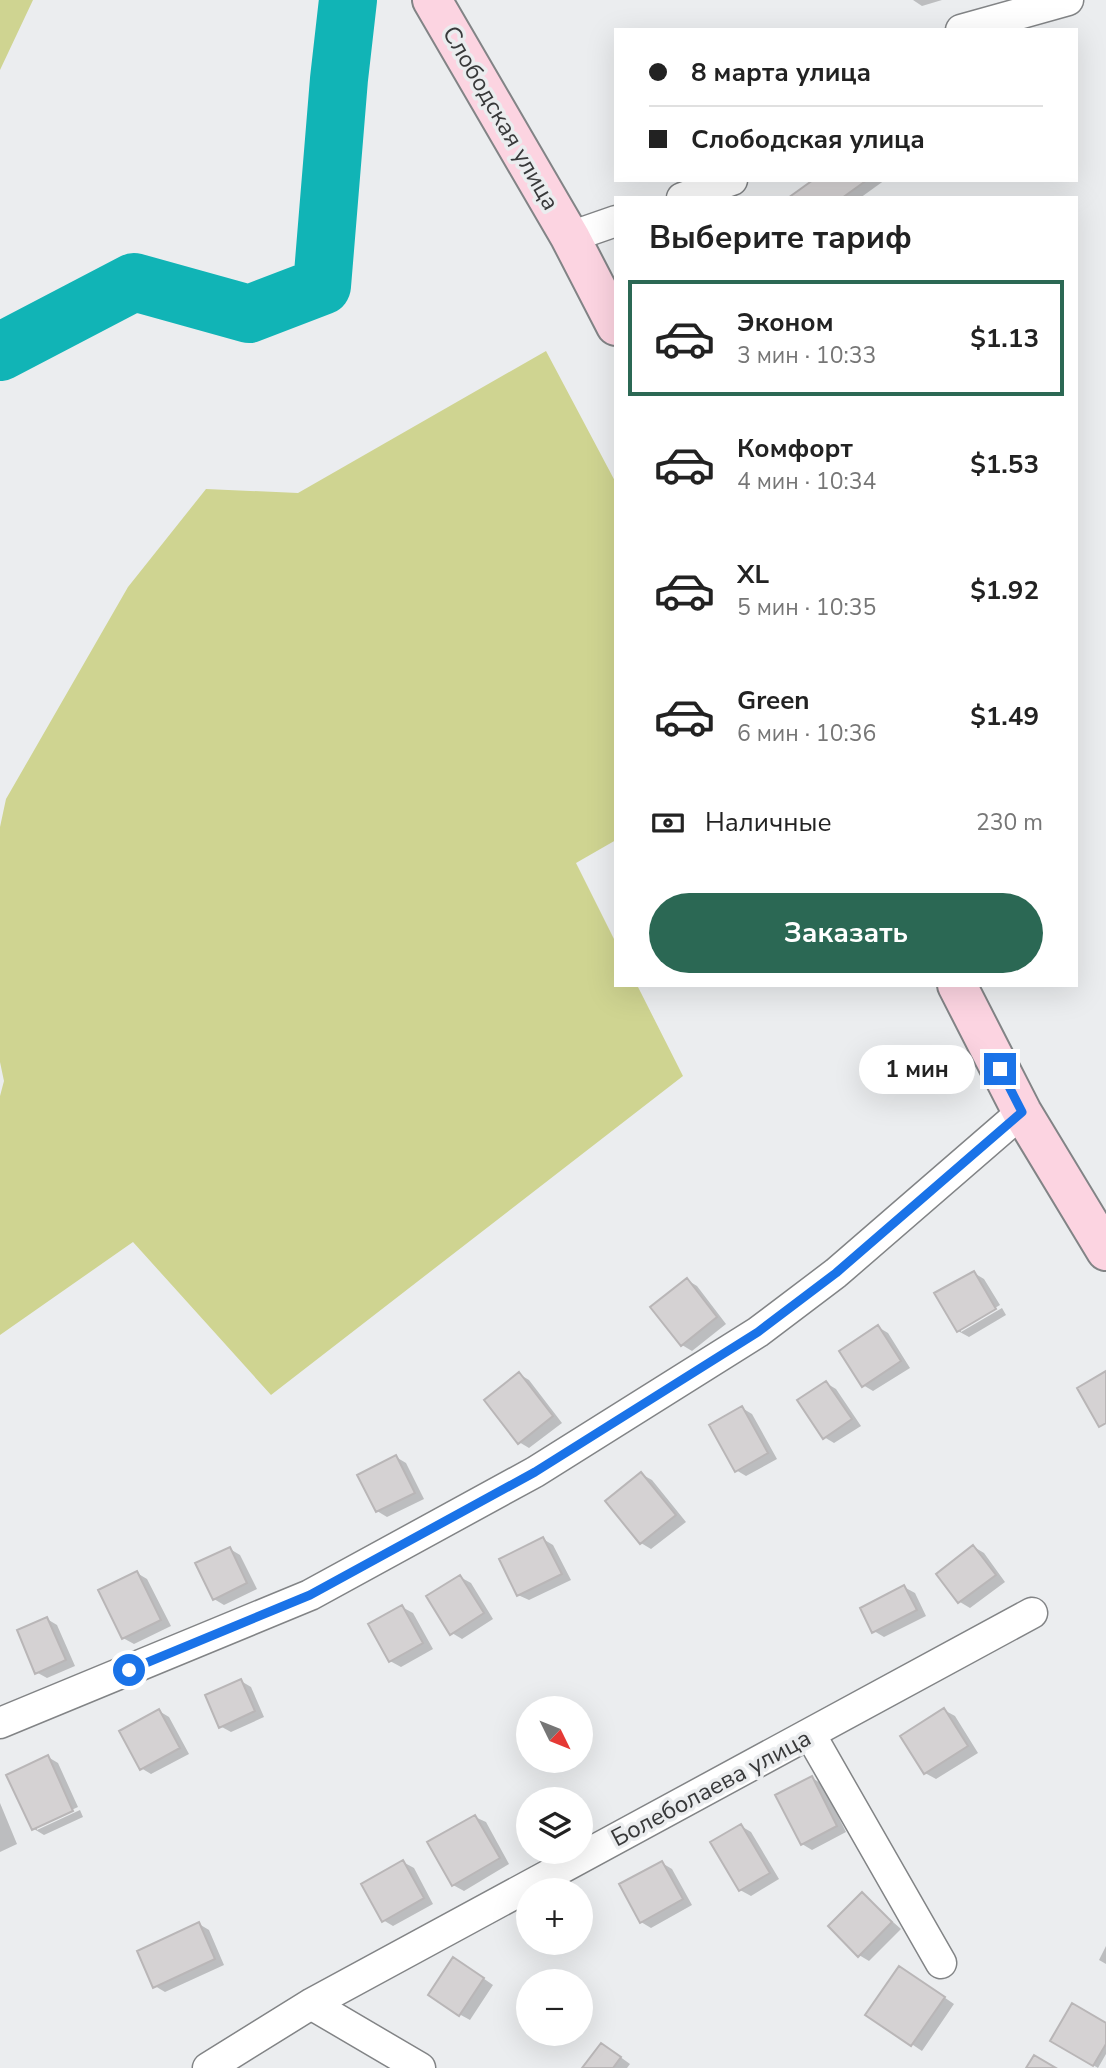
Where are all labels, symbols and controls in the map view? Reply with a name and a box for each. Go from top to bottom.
street label: Слободская улица [435,20,567,216]
text: 8 марта улица [691,55,871,90]
text: Слободская улица [691,122,925,157]
text: Выберите тариф [649,216,912,259]
text: Эконом [737,305,834,340]
icon: car [653,307,716,370]
text: $1.13 [970,321,1039,356]
text: 3 мин · 10:33 [737,340,876,371]
text: Комфорт [737,431,853,466]
icon: car [653,433,716,496]
text: $1.53 [970,447,1039,482]
text: 4 мин · 10:34 [737,466,876,497]
text: XL [737,557,769,592]
icon: car [653,559,716,622]
text: $1.92 [970,573,1039,608]
text: 5 мин · 10:35 [737,592,876,623]
text: Green [737,683,810,718]
icon: car [653,685,716,748]
text: $1.49 [970,699,1039,734]
text: 6 мин · 10:36 [737,718,876,749]
icon: cash [649,804,687,842]
text: Наличные [705,805,832,840]
text: 230 m [976,807,1043,838]
button: Заказать [649,893,1043,973]
callout: 1 мин [860,1044,976,1094]
route end [984,1053,1016,1085]
text: 1 мин [885,1054,949,1085]
route start [113,1654,145,1686]
north arrow [516,1696,593,1773]
map controls [516,1696,593,2046]
street label: Болеболаева улица [606,1722,816,1854]
button: layers [516,1787,593,1864]
button: + [516,1878,593,1955]
button: − [516,1969,593,2046]

